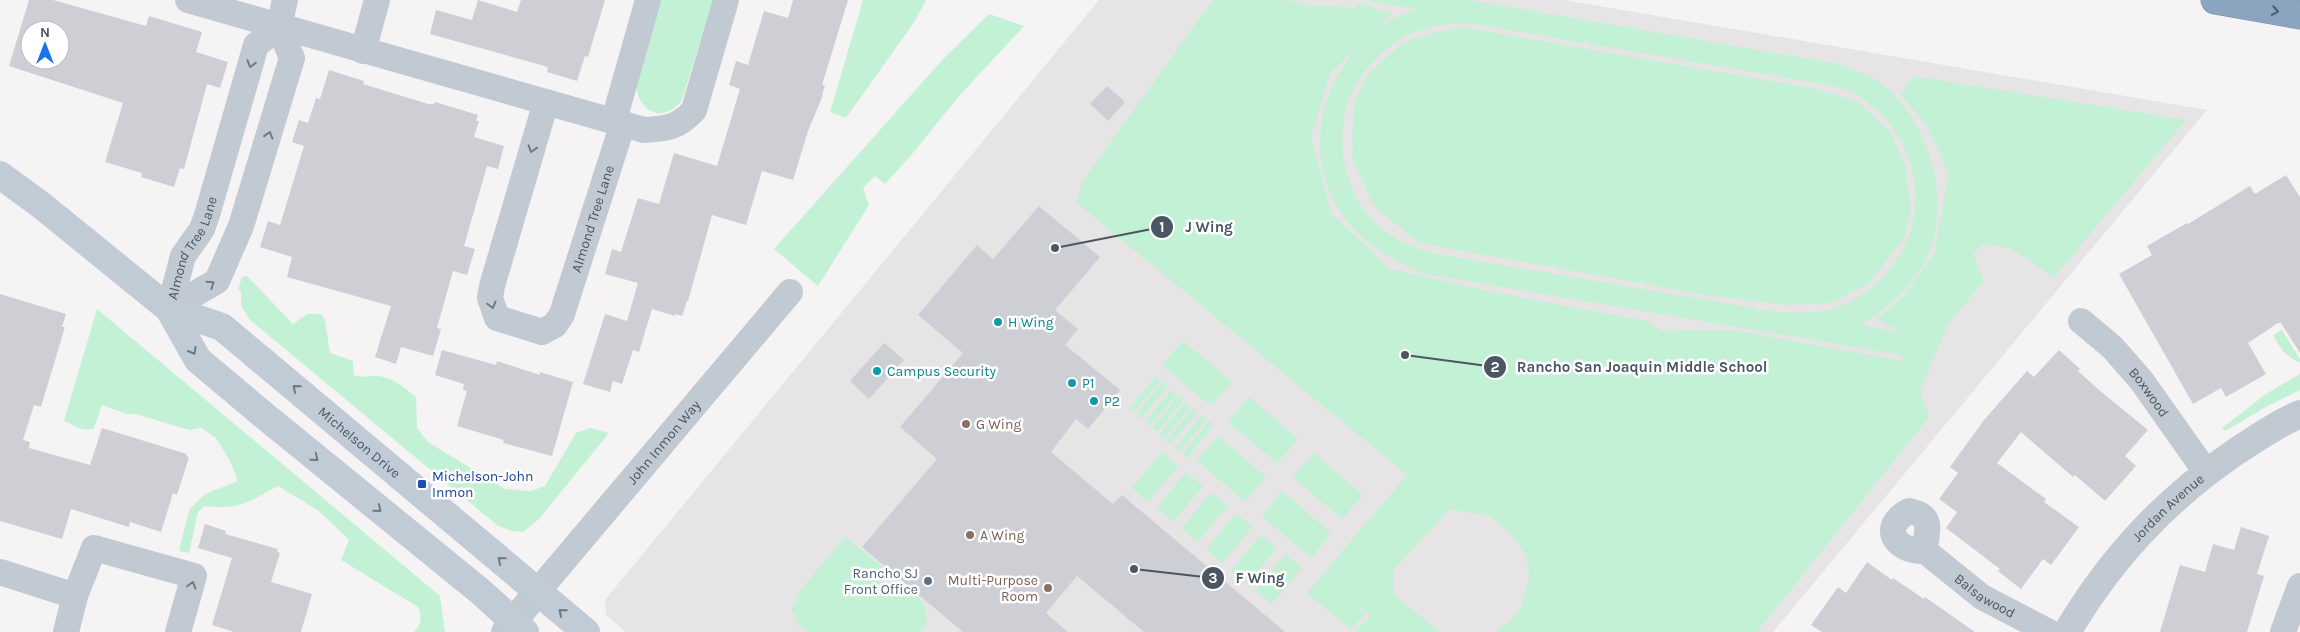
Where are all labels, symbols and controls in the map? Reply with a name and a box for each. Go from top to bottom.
one-way arrow [2270,5,2279,15]
north arrow [20,20,70,70]
text: N [40,24,50,41]
one-way arrow [246,59,256,67]
one-way arrow [263,131,273,139]
one-way arrow [528,144,538,152]
street label: Almond Tree Lane [568,163,618,275]
street label: Almond Tree Lane [164,194,221,301]
callout: J Wing [1150,212,1242,242]
text: 1 [1159,218,1165,236]
text: J Wing [1185,218,1233,236]
one-way arrow [205,281,214,290]
one-way arrow [487,300,497,309]
place label: H Wing [1008,314,1054,331]
marker: H Wing [992,316,1004,328]
one-way arrow [187,345,197,354]
callout: Rancho San Joaquin Middle School [1482,352,1778,382]
text: 2 [1490,358,1500,376]
text: Rancho San Joaquin Middle School [1517,358,1767,376]
place label: Campus Security [887,363,997,380]
street label: Boxwood [2125,364,2172,421]
marker: Campus Security [871,365,883,377]
place label: P1 [1082,375,1094,392]
marker: P1 [1066,377,1078,389]
one-way arrow [293,385,302,394]
place label: P2 [1104,393,1120,410]
marker: P2 [1088,395,1100,407]
street label: John Inmon Way [624,396,705,488]
street label: Michelson Drive [314,403,404,482]
place label: G Wing [976,416,1021,433]
marker: G Wing [960,418,972,430]
one-way arrow [309,452,318,460]
place label: Michelson-John Inmon [432,468,533,501]
street label: Jordan Avenue [2129,470,2208,545]
marker: Michelson-John Inmon [416,478,428,490]
one-way arrow [372,503,381,511]
place label: A Wing [980,527,1025,544]
marker: A Wing [964,529,976,541]
one-way arrow [498,557,507,565]
callout: F Wing [1201,563,1295,593]
place label: Rancho SJ Front Office [844,565,918,598]
text: 3 [1208,569,1218,587]
text: F Wing [1235,569,1285,587]
street label: Balsawood [1951,570,2018,622]
place label: Multi-Purpose Room [948,572,1038,605]
marker: Rancho SJ Front Office [922,575,934,587]
one-way arrow [186,582,196,590]
marker: Multi-Purpose Room [1042,582,1054,594]
one-way arrow [559,609,568,617]

